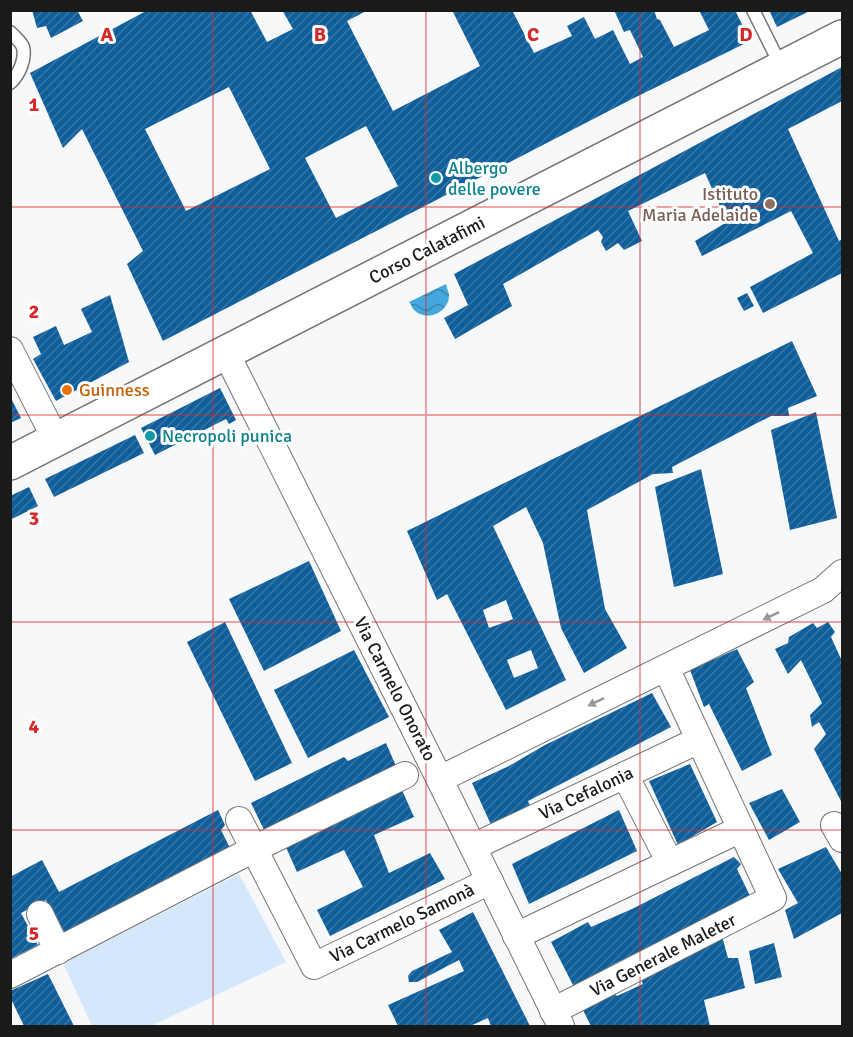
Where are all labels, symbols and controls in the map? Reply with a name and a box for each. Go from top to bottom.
text: A [101,22,114,47]
text: B [314,22,326,47]
text: C [527,22,539,47]
text: D [739,22,753,47]
text: 1 [29,92,40,117]
place label: Albergo delle povere [448,157,541,200]
marker: Albergo delle povere [429,171,443,185]
place label: Istituto Maria Adelaide [642,183,758,226]
marker: Istituto Maria Adelaide [763,197,777,211]
street label: Corso Calatafimi [365,211,489,289]
text: 2 [29,299,39,324]
place label: Guinness [79,379,150,401]
marker: Guinness [60,383,74,397]
place label: Necropoli punica [162,425,292,447]
marker: Necropoli punica [143,429,157,443]
text: 3 [29,506,39,531]
one-way arrow [762,611,779,620]
street label: Via Carmelo Onorato [349,613,441,765]
one-way arrow [588,698,605,707]
text: 4 [29,714,40,739]
street label: Via Cefalonia [535,762,637,824]
street label: Via Carmelo Samonà [326,878,478,968]
street label: Via Generale Maleter [586,908,740,1001]
text: 5 [29,921,39,946]

